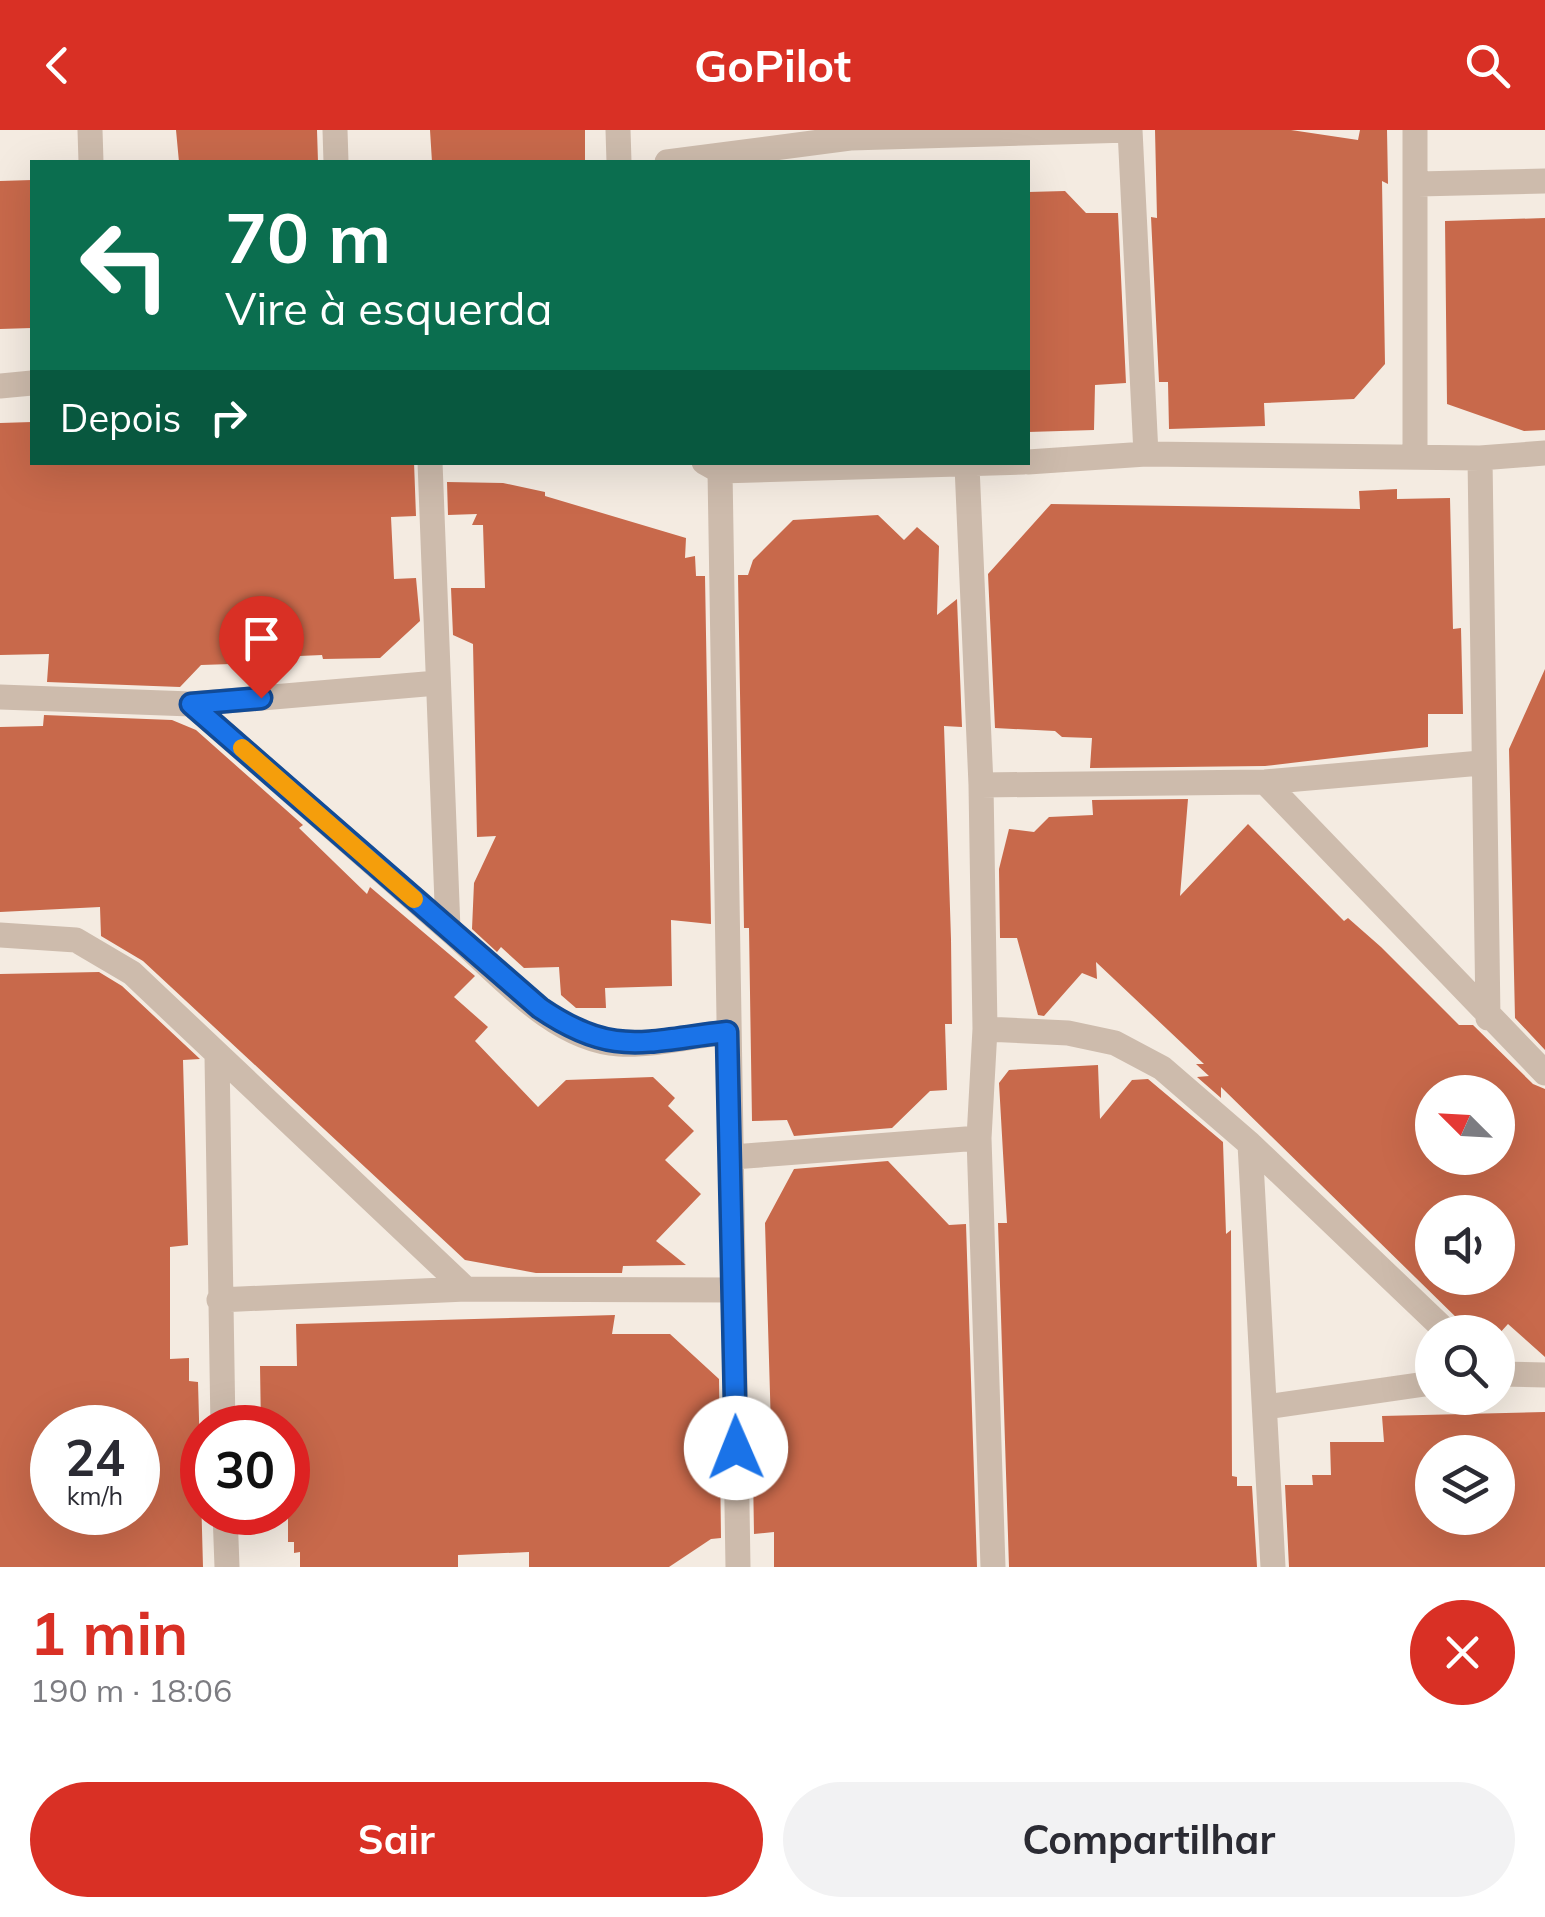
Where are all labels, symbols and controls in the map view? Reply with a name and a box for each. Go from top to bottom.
text: GoPilot [694,37,851,93]
icon: back [30,38,85,93]
icon: search [1460,38,1515,93]
text: 70 m [225,193,391,281]
icon: left [60,200,190,330]
text: Vire à esquerda [225,280,552,336]
icon: right [201,390,256,445]
text: Depois [60,394,181,442]
pin [219,596,304,699]
icon: arrive [234,611,289,666]
north arrow [1415,1075,1515,1175]
map controls [1415,1075,1515,1535]
button: sound [1415,1195,1515,1295]
button: search [1415,1315,1515,1415]
position arrow [684,1396,788,1500]
speed limit sign: 30 [180,1405,310,1535]
text: 24 [65,1426,125,1489]
button: layers [1415,1435,1515,1535]
text: km/h [67,1480,123,1511]
text: 1 min [30,1595,188,1670]
button: close [1410,1600,1515,1705]
text: 190 m · 18:06 [30,1670,232,1710]
button: Sair [30,1782,763,1897]
button: Compartilhar [783,1782,1515,1897]

